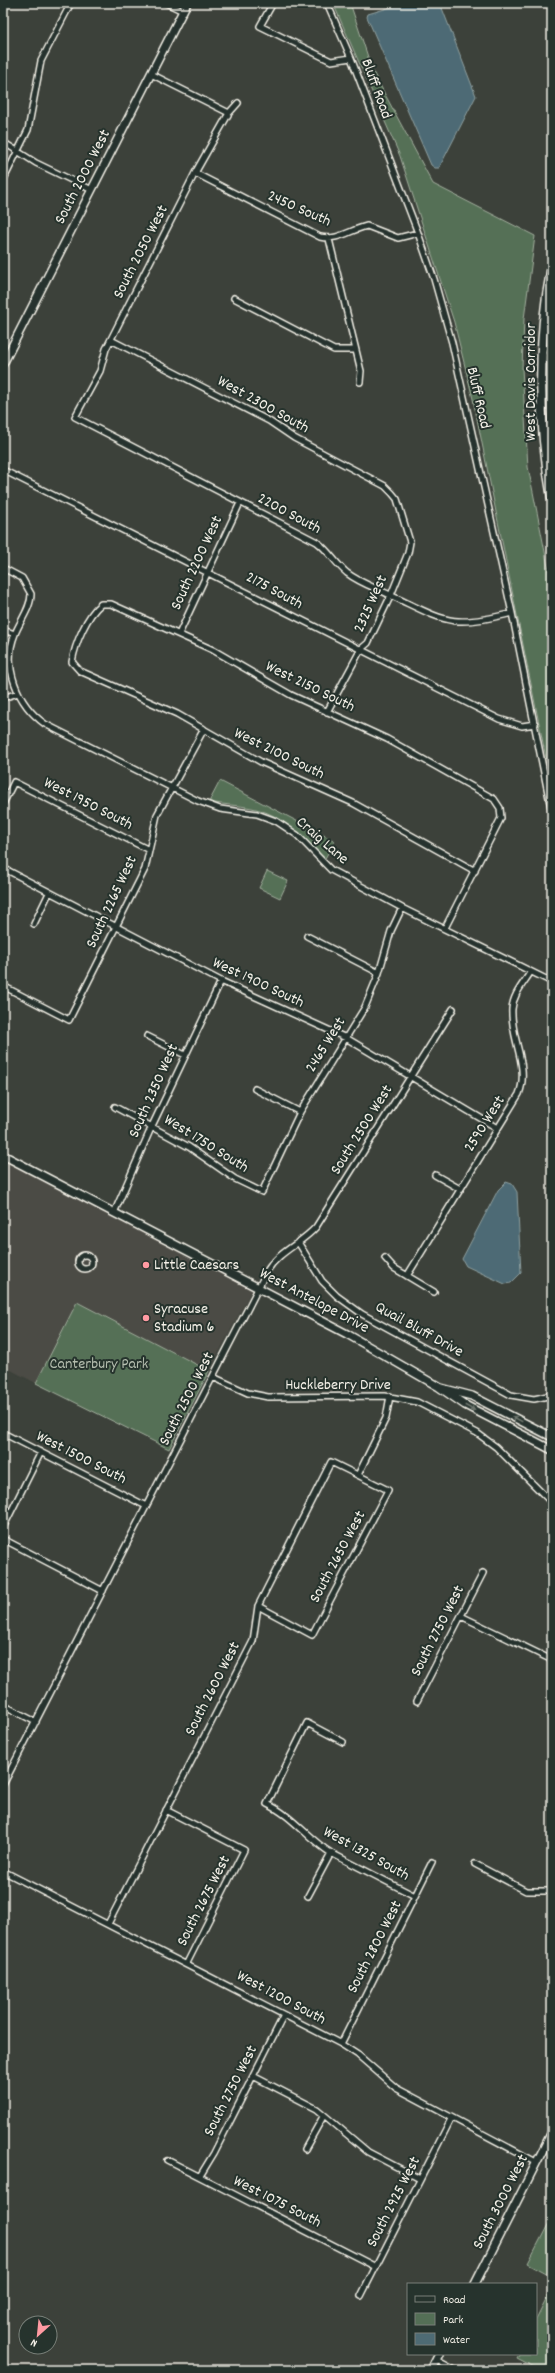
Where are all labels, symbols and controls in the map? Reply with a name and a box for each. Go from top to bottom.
street label: Bluff Road [354,56,398,122]
street label: South 2000 West [49,126,117,228]
street label: 2450 South [263,185,335,233]
street label: South 2050 West [108,201,175,303]
street label: West Davis Corridor [520,323,543,441]
street label: Bluff Road [460,365,496,431]
street label: West 2300 South [213,370,313,440]
street label: 2200 South [253,488,325,540]
street label: South 2200 West [165,512,229,614]
street label: 2175 South [241,566,307,616]
street label: 2325 West [348,571,394,637]
street label: West 2150 South [261,655,359,719]
street label: West 2100 South [230,722,328,786]
street label: West 1950 South [39,772,137,836]
street label: Craig Lane [291,812,353,870]
street label: South 2265 West [81,852,144,952]
street label: West 1900 South [208,952,308,1014]
street label: 2465 West [300,1013,352,1077]
street label: South 2350 West [123,1040,185,1142]
street label: South 2500 West [325,1080,399,1179]
street label: 2590 West [459,1091,511,1157]
street label: West 1750 South [159,1109,253,1179]
place label: Little Caesars [154,1254,239,1277]
marker: Little Caesars [141,1260,151,1270]
street label: West Antelope Drive [255,1262,373,1340]
street label: Quail Bluff Drive [371,1296,467,1364]
place label: Syracuse Stadium 6 [154,1298,214,1339]
marker: Syracuse Stadium 6 [141,1313,151,1323]
street label: South 2500 West [154,1348,221,1450]
park label: Canterbury Park [50,1353,148,1376]
street label: Huckleberry Drive [285,1374,391,1397]
one-way arrow [465,1405,476,1412]
one-way arrow [512,1416,523,1422]
street label: West 1500 South [32,1425,130,1491]
street label: South 2650 West [304,1507,372,1607]
street label: South 2750 West [405,1581,471,1681]
street label: South 2600 West [179,1638,247,1740]
street label: West 1325 South [319,1821,413,1887]
street label: South 2675 West [171,1852,237,1950]
street label: South 2800 West [342,1897,408,1997]
street label: West 1200 South [232,1965,330,2031]
street label: South 2750 West [198,2041,264,2141]
street label: South 3000 West [467,2150,535,2253]
street label: South 2925 West [361,2152,427,2251]
street label: West 1075 South [229,2170,325,2234]
legend [407,2283,537,2355]
text: Road [443,2292,465,2309]
text: Park [443,2312,464,2329]
north arrow [18,2315,58,2355]
text: Water [443,2332,470,2349]
text: N [28,2334,40,2350]

